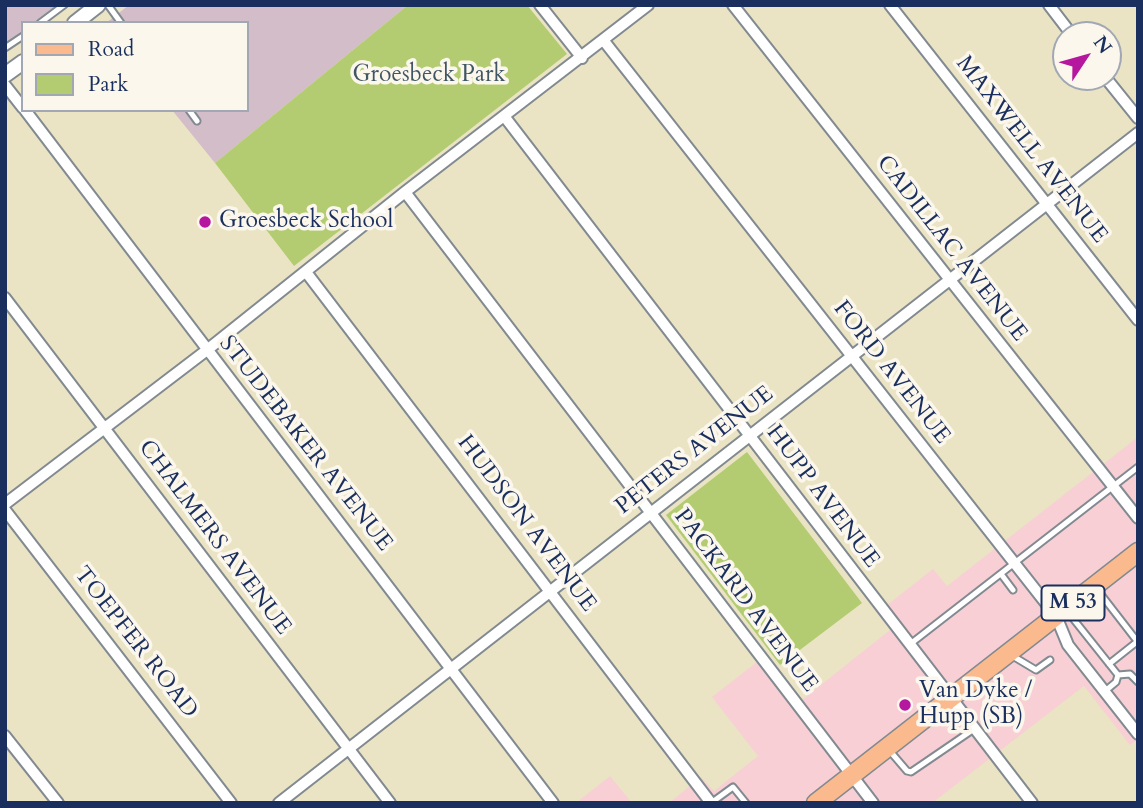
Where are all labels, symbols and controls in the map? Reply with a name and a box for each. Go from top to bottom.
legend [21,21,248,112]
north arrow [1052,21,1122,91]
text: N [1087,31,1118,59]
text: Road [88,35,134,64]
street label: MAXWELL AVENUE [949,51,1113,249]
park label: Groesbeck Park [352,62,506,90]
text: Park [88,70,128,99]
street label: CADILLAC AVENUE [870,150,1032,348]
place label: Groesbeck School [219,208,393,236]
marker: Groesbeck School [197,214,213,230]
street label: FORD AVENUE [827,296,955,450]
street label: STUDEBAKER AVENUE [212,331,398,557]
street label: PETERS AVENUE [611,381,779,521]
street label: HUPP AVENUE [759,420,885,574]
street label: HUDSON AVENUE [451,430,601,618]
street label: CHALMERS AVENUE [132,435,296,641]
street label: PACKARD AVENUE [667,504,823,698]
street label: TOEPFER ROAD [67,562,203,724]
road number: M 53 [1042,586,1104,620]
place label: Van Dyke / Hupp (SB) [919,678,1032,732]
marker: Van Dyke / Hupp (SB) [897,697,913,713]

